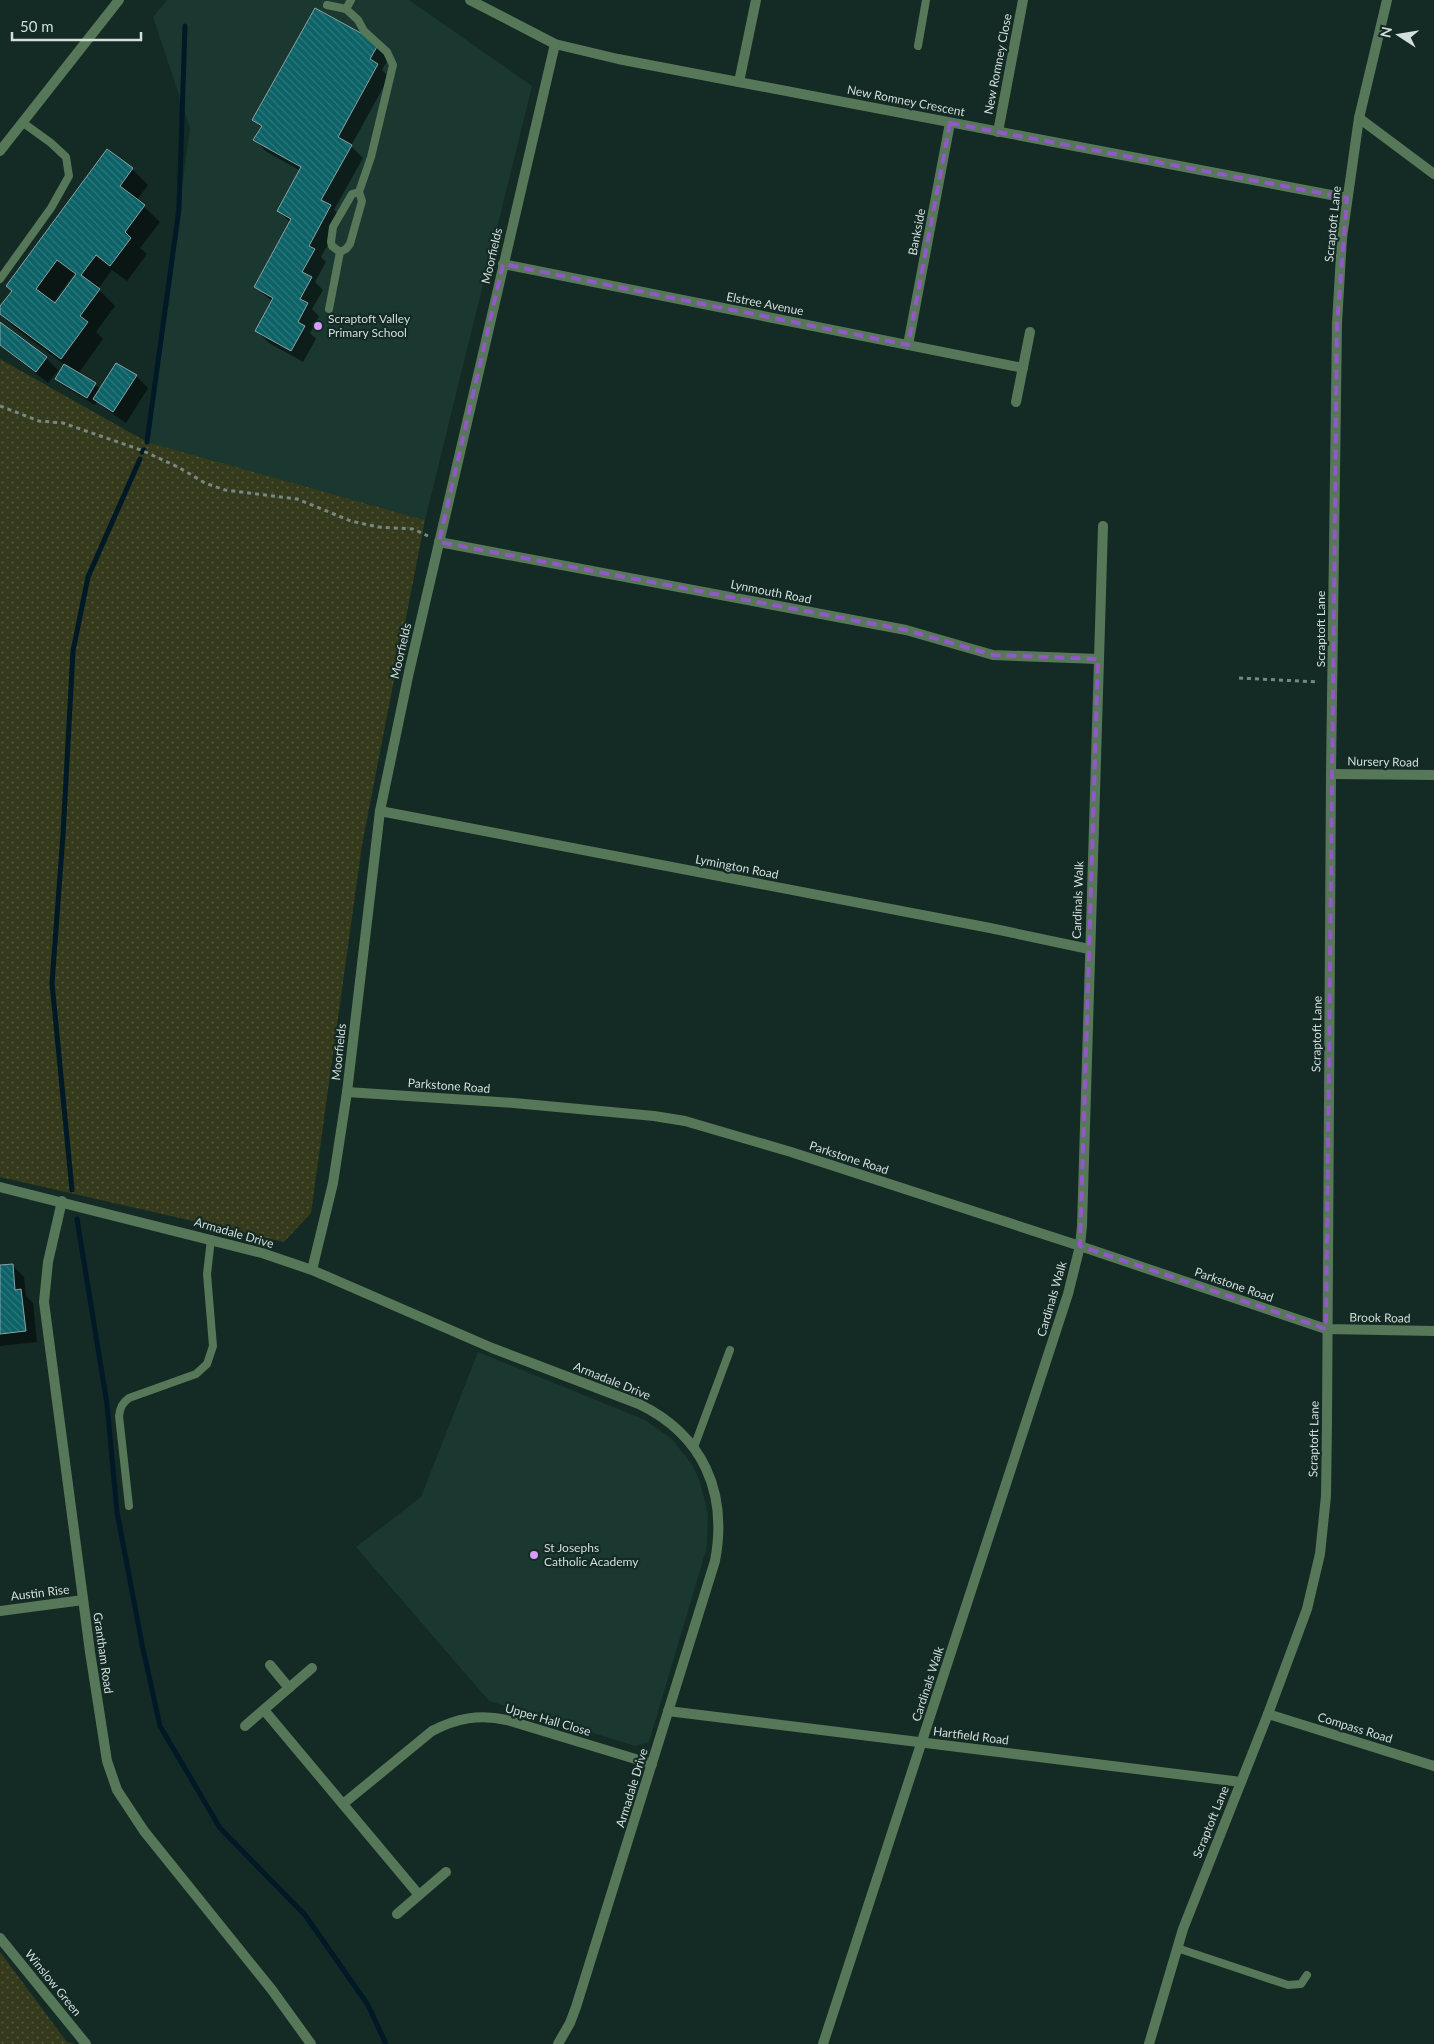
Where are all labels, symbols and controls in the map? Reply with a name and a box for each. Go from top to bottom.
scale bar [12,10,141,42]
north arrow [1374,10,1424,60]
street label: New Romney Close [980,12,1015,116]
text: 50 m [20,17,54,35]
text: N [1376,25,1395,39]
street label: New Romney Crescent [846,82,967,119]
street label: Scraptoft Lane [1321,185,1344,263]
street label: Bankside [905,207,928,257]
street label: Moorfields [478,226,505,285]
street label: Elstree Avenue [725,289,805,318]
place label: Scraptoft Valley Primary School [328,311,411,340]
marker: Scraptoft Valley Primary School [312,320,324,332]
street label: Lynmouth Road [729,576,813,607]
street label: Scraptoft Lane [1313,591,1328,667]
street label: Moorfields [387,621,414,680]
street label: Nursery Road [1347,753,1419,770]
street label: Lymington Road [694,851,780,882]
street label: Cardinals Walk [1069,860,1086,939]
street label: Scraptoft Lane [1308,996,1325,1072]
street label: Moorfields [328,1023,349,1081]
street label: Parkstone Road [407,1075,491,1096]
street label: Parkstone Road [808,1138,891,1177]
street label: Armadale Drive [193,1214,276,1251]
street label: Cardinals Walk [1034,1258,1070,1338]
street label: Parkstone Road [1193,1264,1276,1305]
street label: Brook Road [1349,1309,1411,1326]
street label: Armadale Drive [571,1358,653,1403]
street label: Scraptoft Lane [1305,1401,1322,1477]
place label: St Josephs Catholic Academy [544,1540,639,1569]
marker: St Josephs Catholic Academy [528,1549,540,1561]
street label: Austin Rise [10,1581,70,1604]
street label: Grantham Road [90,1611,117,1695]
street label: Cardinals Walk [908,1644,947,1723]
street label: Upper Hall Close [504,1700,593,1739]
street label: Compass Road [1316,1709,1394,1746]
street label: Hartfield Road [932,1723,1010,1748]
street label: Armadale Drive [612,1747,651,1829]
street label: Scraptoft Lane [1189,1784,1232,1860]
street label: Winslow Green [22,1946,85,2019]

